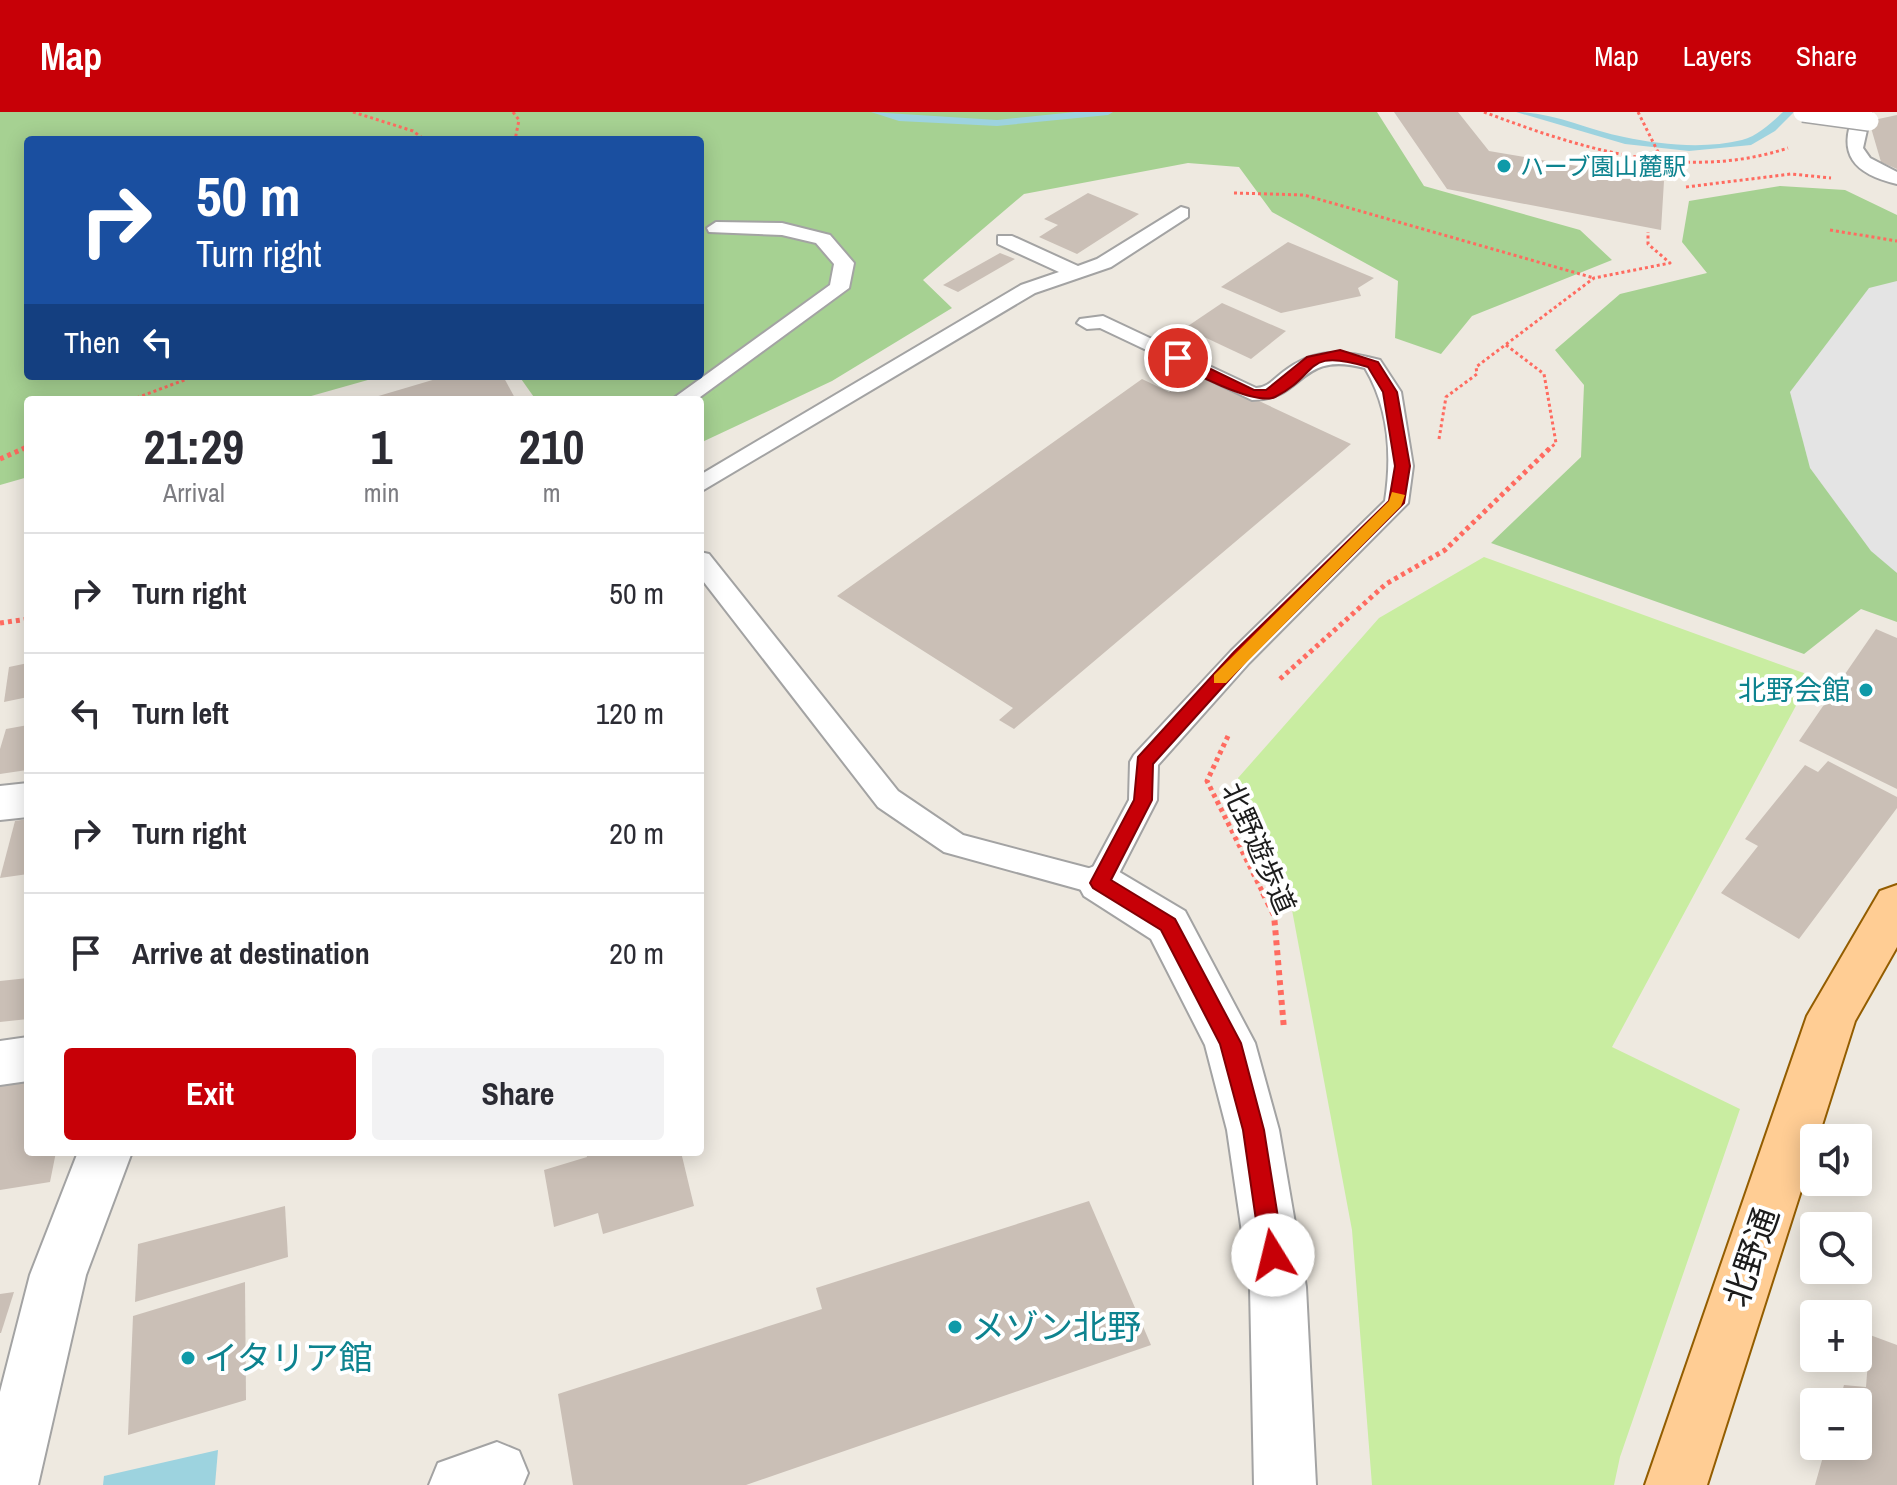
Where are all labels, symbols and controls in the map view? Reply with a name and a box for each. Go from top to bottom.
text: Map [40,31,102,82]
text: Map [1594,37,1639,75]
text: Layers [1683,37,1752,75]
text: Share [1796,37,1857,75]
place label: ハーブ園山麓駅 [1520,150,1687,182]
marker: ハーブ園山麓駅 [1495,157,1513,175]
text: 50 m [196,158,301,233]
icon: right [64,168,168,272]
text: Turn right [196,230,321,278]
icon: left [136,320,180,364]
text: Then [64,322,120,362]
pin [1144,324,1212,392]
icon: arrive [1156,336,1200,380]
text: 21:29 [144,414,244,479]
text: 1 [371,414,392,479]
text: 210 [519,414,584,479]
text: Arrival [163,475,225,510]
text: min [364,475,399,510]
text: m [543,475,561,510]
icon: right [64,571,108,615]
text: Turn right [132,573,246,613]
text: 50 m [609,573,664,613]
place label: 北野会館 [1738,671,1850,709]
marker: 北野会館 [1857,681,1875,699]
icon: left [64,691,108,735]
text: Turn left [132,693,229,733]
text: 120 m [596,693,664,733]
street label: 北野遊歩道 [1213,776,1305,920]
icon: right [64,811,108,855]
text: Turn right [132,813,246,853]
text: 20 m [609,813,664,853]
icon: arrive [64,931,108,975]
text: Arrive at destination [132,933,370,973]
text: 20 m [609,933,664,973]
button: Exit [64,1048,356,1140]
button: Share [372,1048,664,1140]
map controls [1800,1124,1872,1460]
button: sound [1800,1124,1872,1196]
street label: 北野通 [1713,1201,1789,1313]
button: search [1800,1212,1872,1284]
position arrow [1231,1213,1315,1297]
button: + [1800,1300,1872,1372]
place label: メゾン北野 [971,1304,1141,1350]
marker: メゾン北野 [946,1318,964,1336]
place label: イタリア館 [204,1335,373,1381]
marker: イタリア館 [179,1349,197,1367]
button: − [1800,1388,1872,1460]

